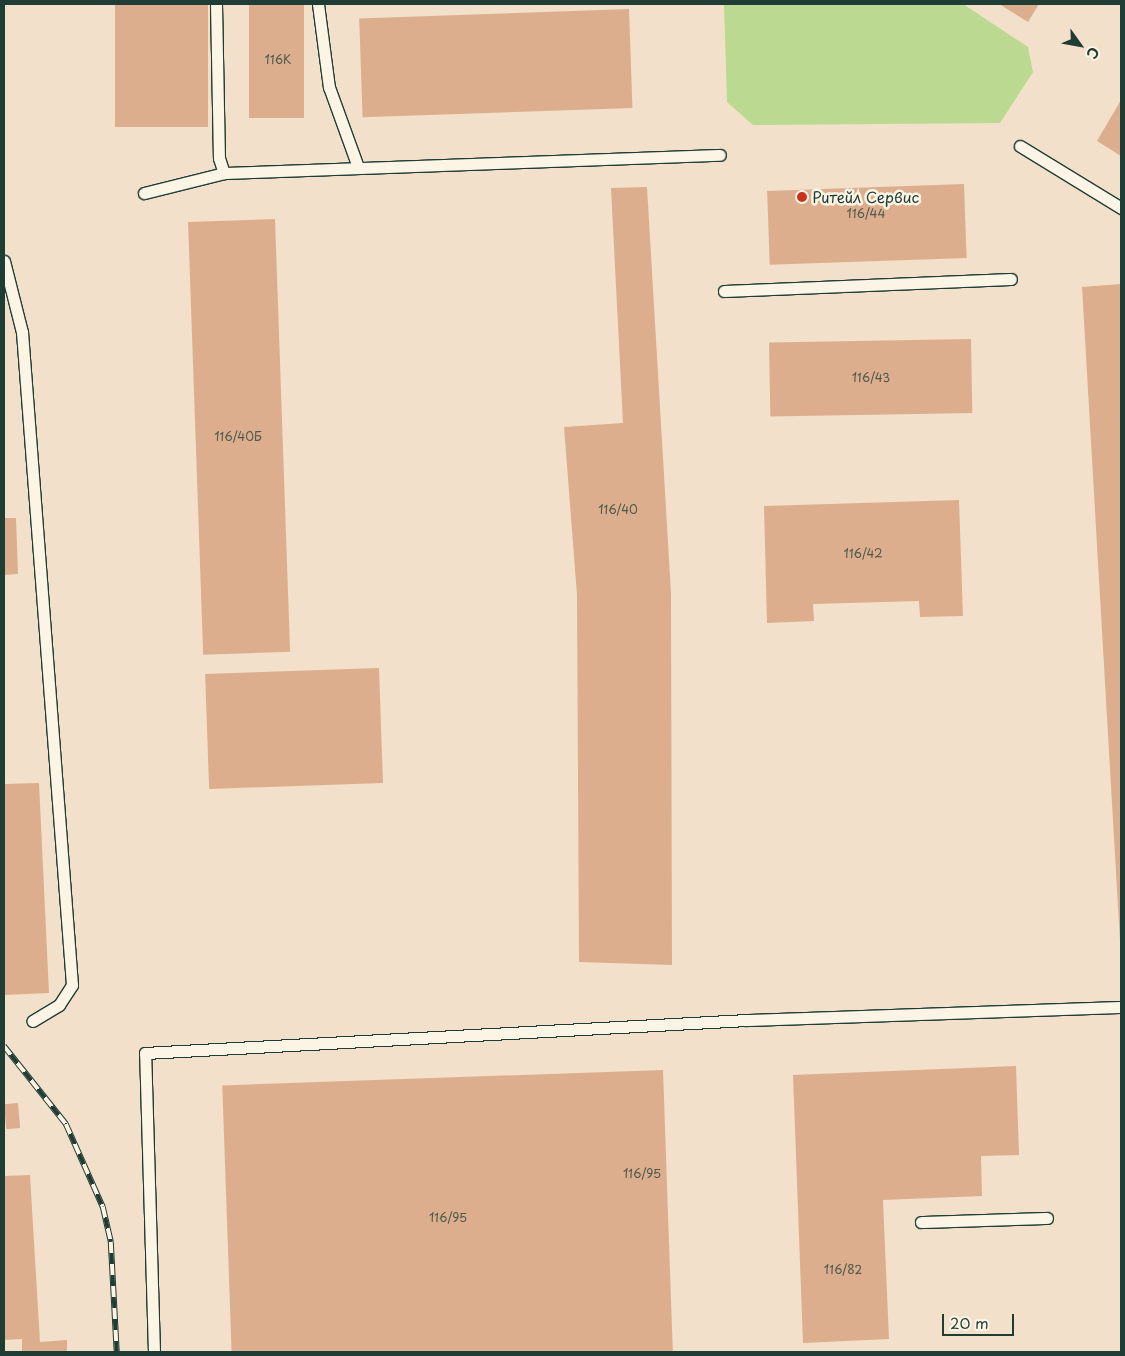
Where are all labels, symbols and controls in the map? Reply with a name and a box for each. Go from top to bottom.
north arrow [1055,20,1105,70]
text: С [1081,43,1105,63]
house number: 116К [265,53,291,67]
place label: Ритейл Сервис [812,188,920,206]
marker: Ритейл Сервис [796,191,808,203]
house number: 116/44 [847,207,885,221]
house number: 116/43 [852,371,890,385]
house number: 116/40Б [214,430,262,444]
house number: 116/40 [598,503,638,517]
house number: 116/42 [844,547,882,561]
house number: 116/95 [623,1167,661,1181]
house number: 116/95 [429,1211,467,1225]
house number: 116/82 [824,1263,862,1277]
scale bar [945,1304,1018,1336]
text: 20 m [950,1311,989,1334]

